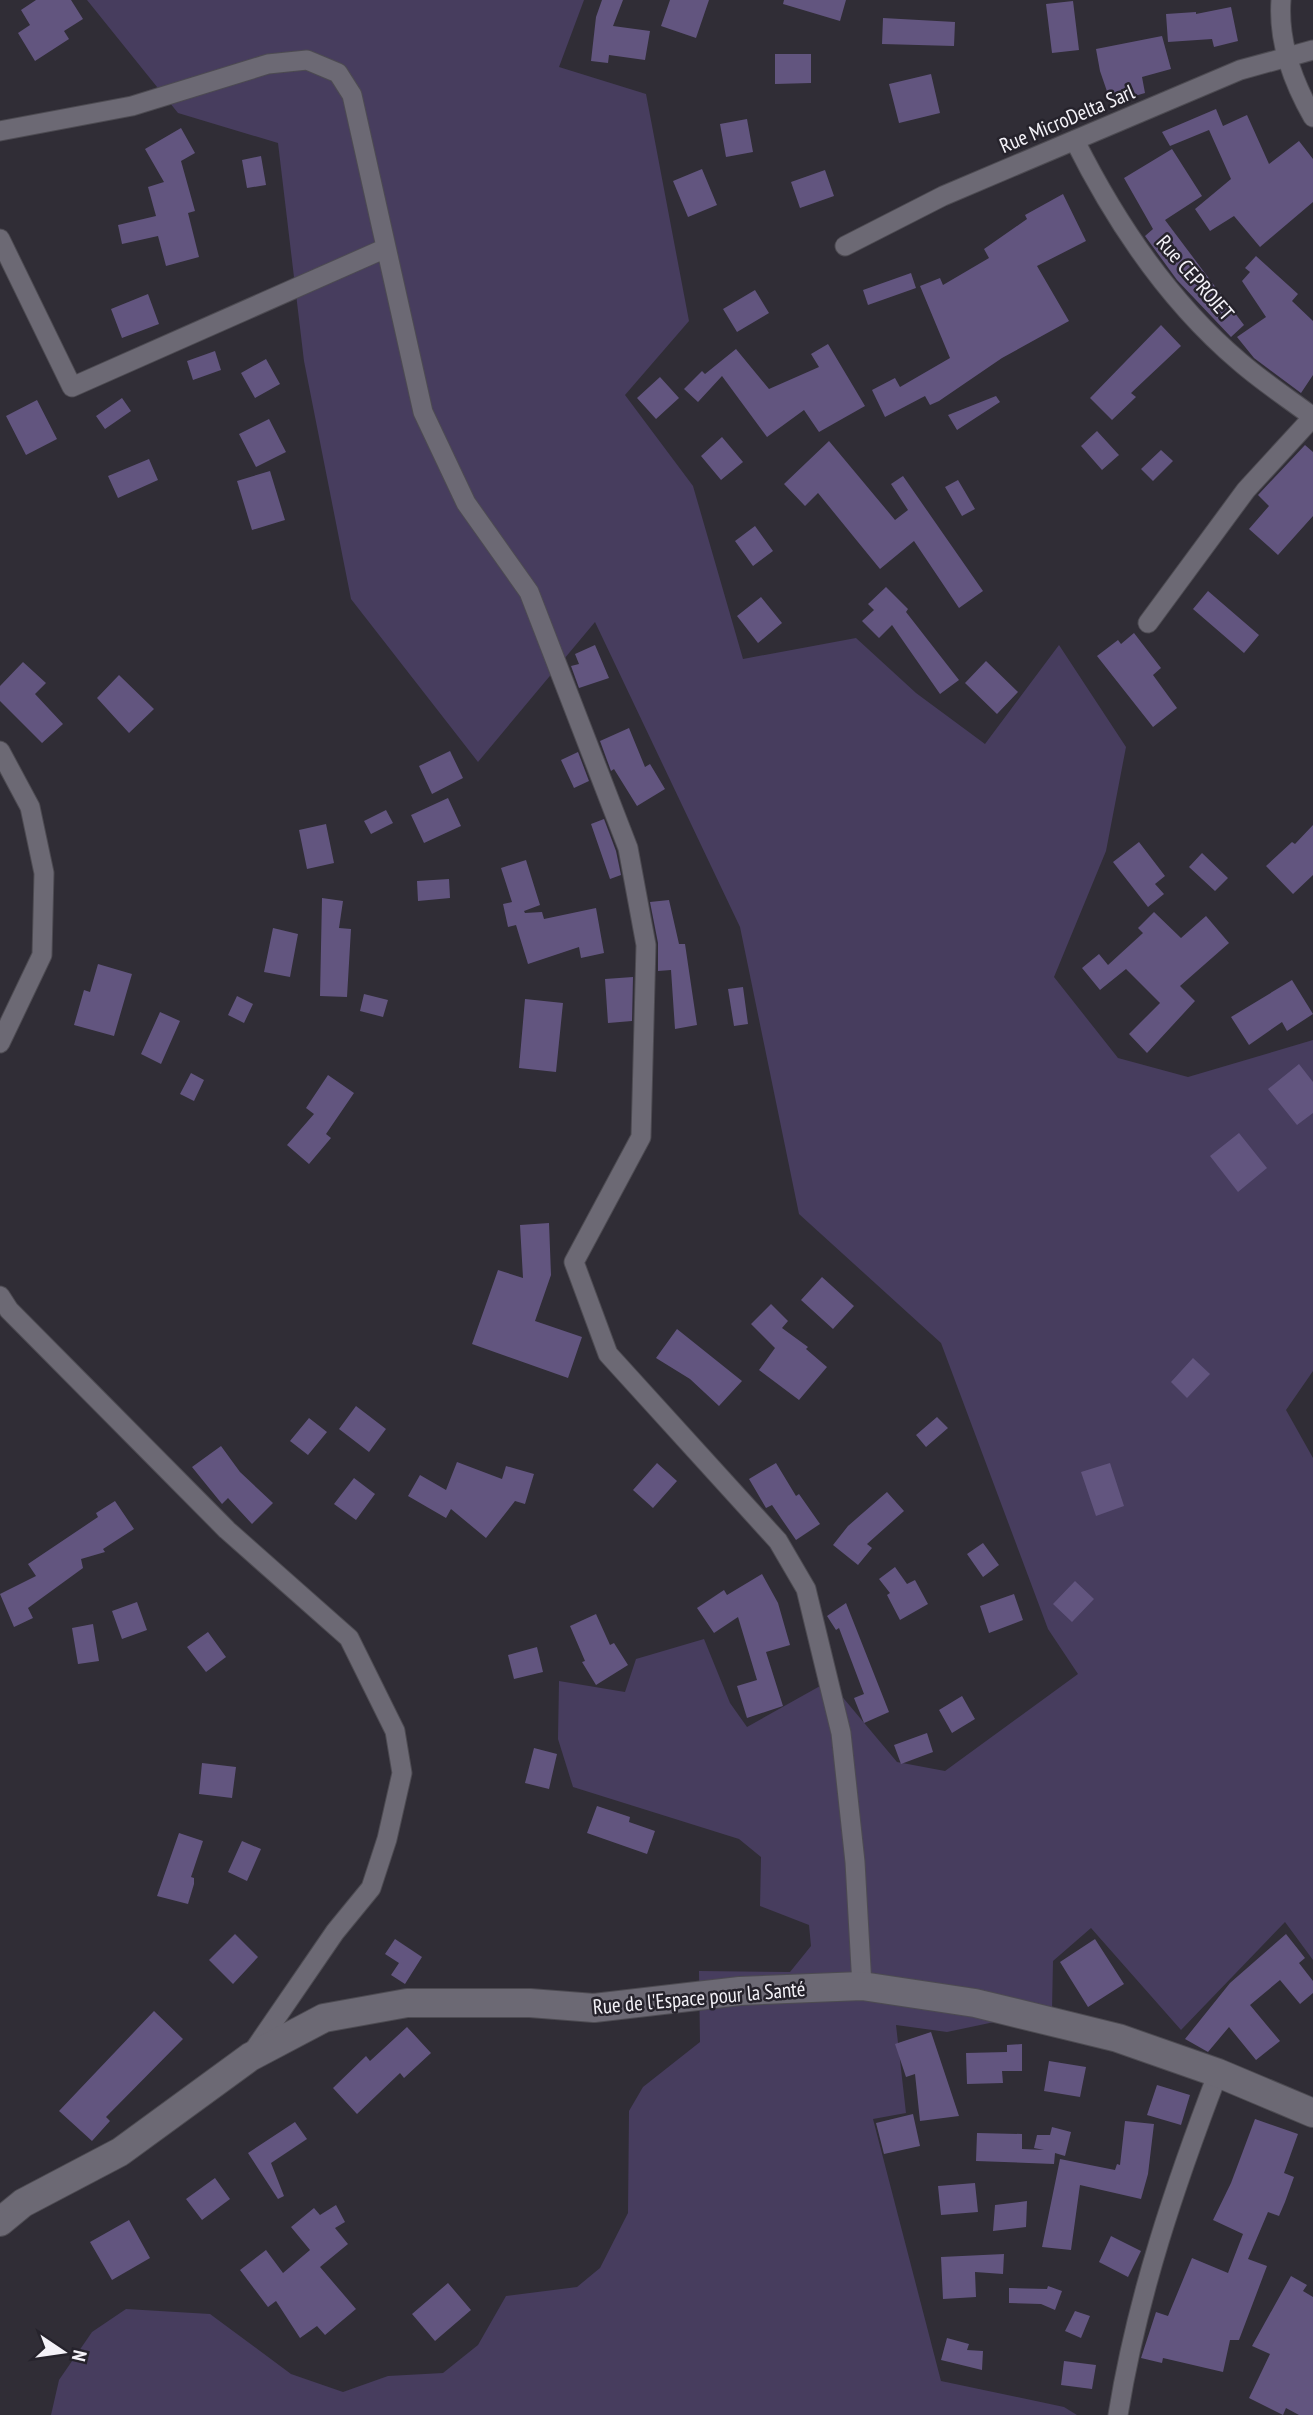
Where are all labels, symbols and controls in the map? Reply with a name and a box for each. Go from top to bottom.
street label: Rue MicroDelta Sarl [995,78,1138,159]
street label: Rue CEPROJET [1151,229,1240,327]
street label: Rue de l'Espace pour la Santé [592,1975,806,2020]
north arrow [28,2317,98,2387]
text: N [67,2348,92,2364]

